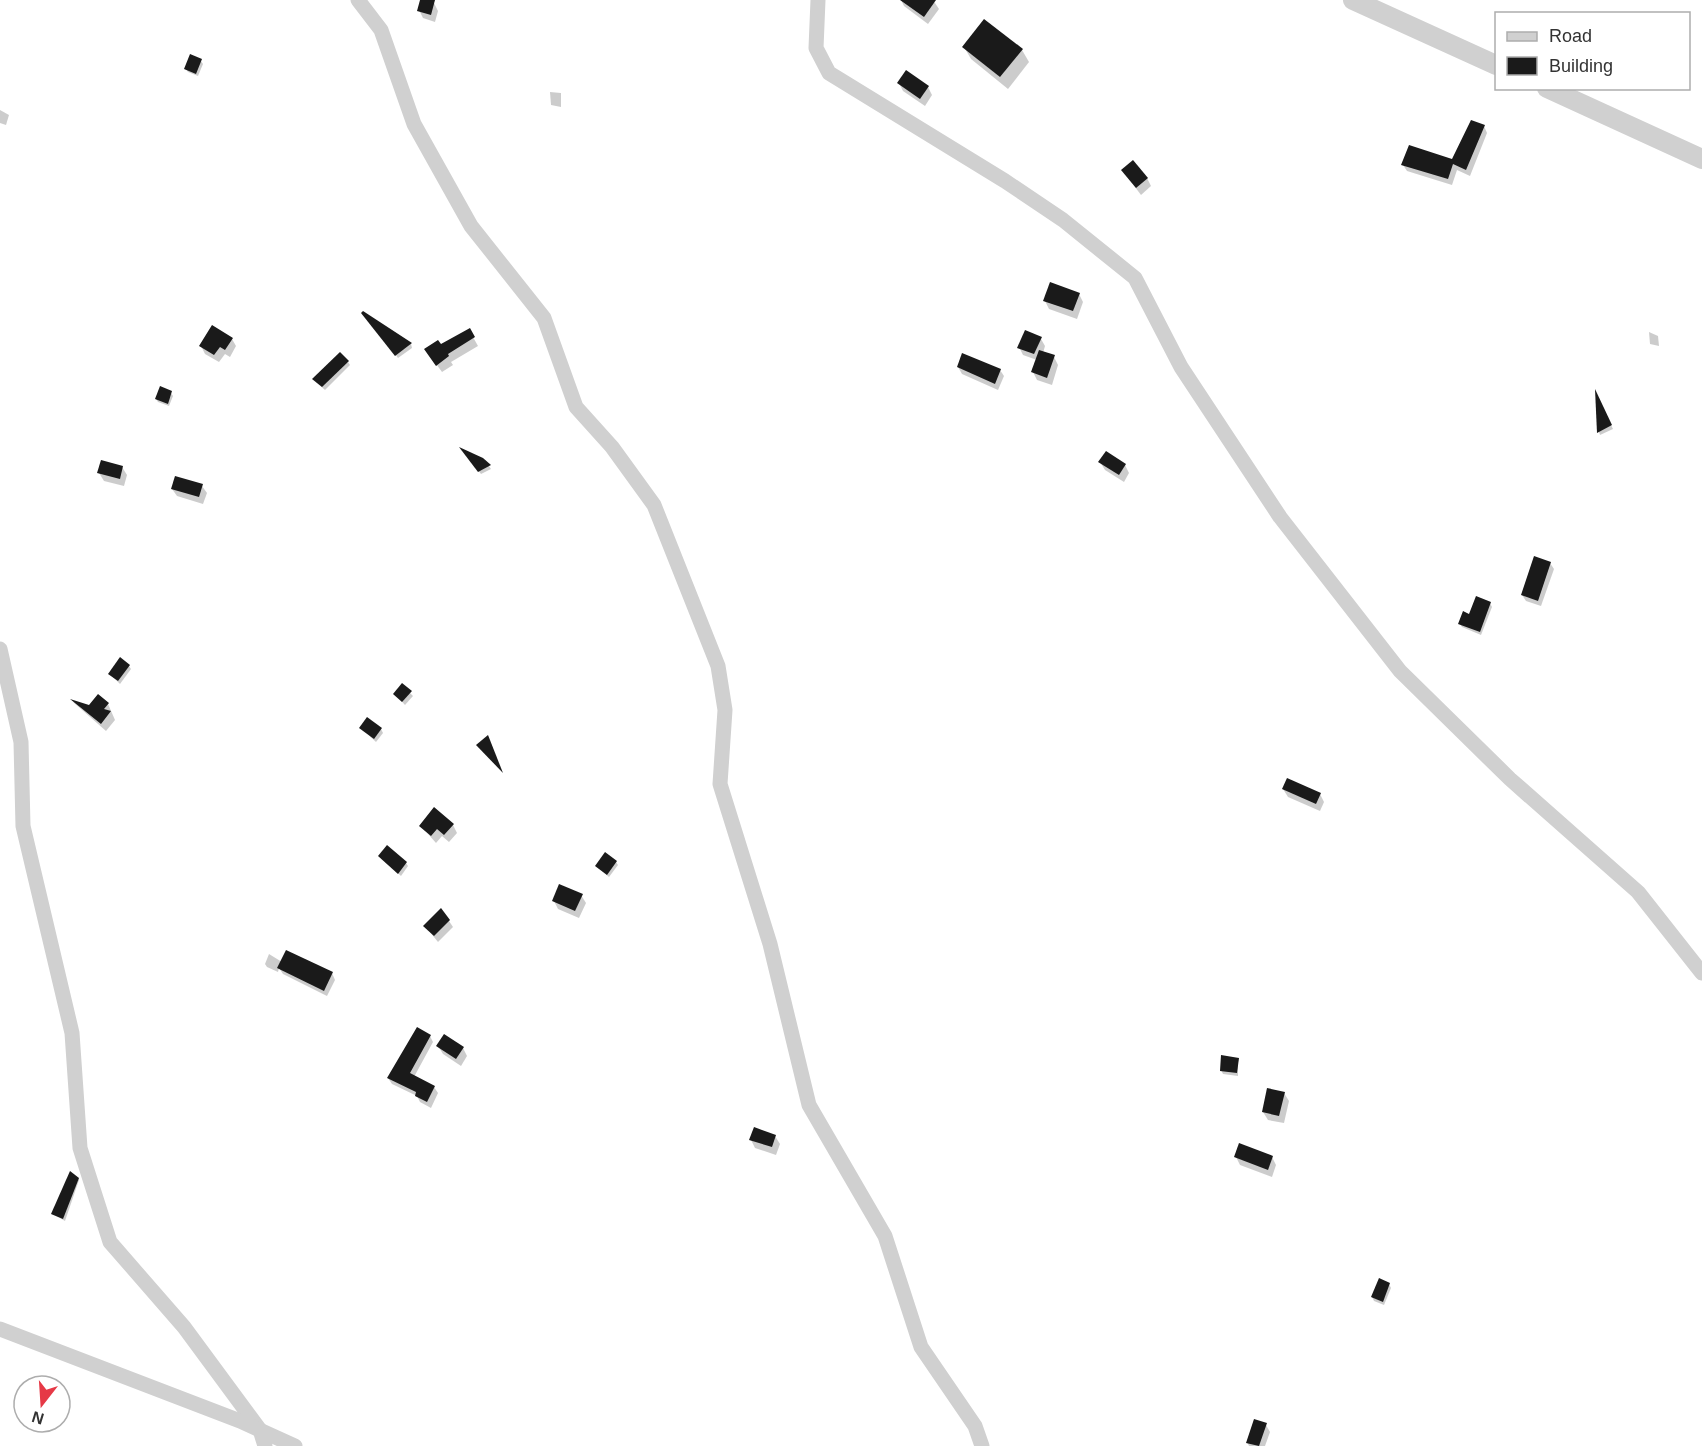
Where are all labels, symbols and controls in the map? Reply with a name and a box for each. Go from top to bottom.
legend [1495,12,1690,90]
text: Road [1549,26,1592,46]
text: Building [1549,56,1613,76]
north arrow [12,1374,72,1434]
text: N [30,1408,46,1428]

